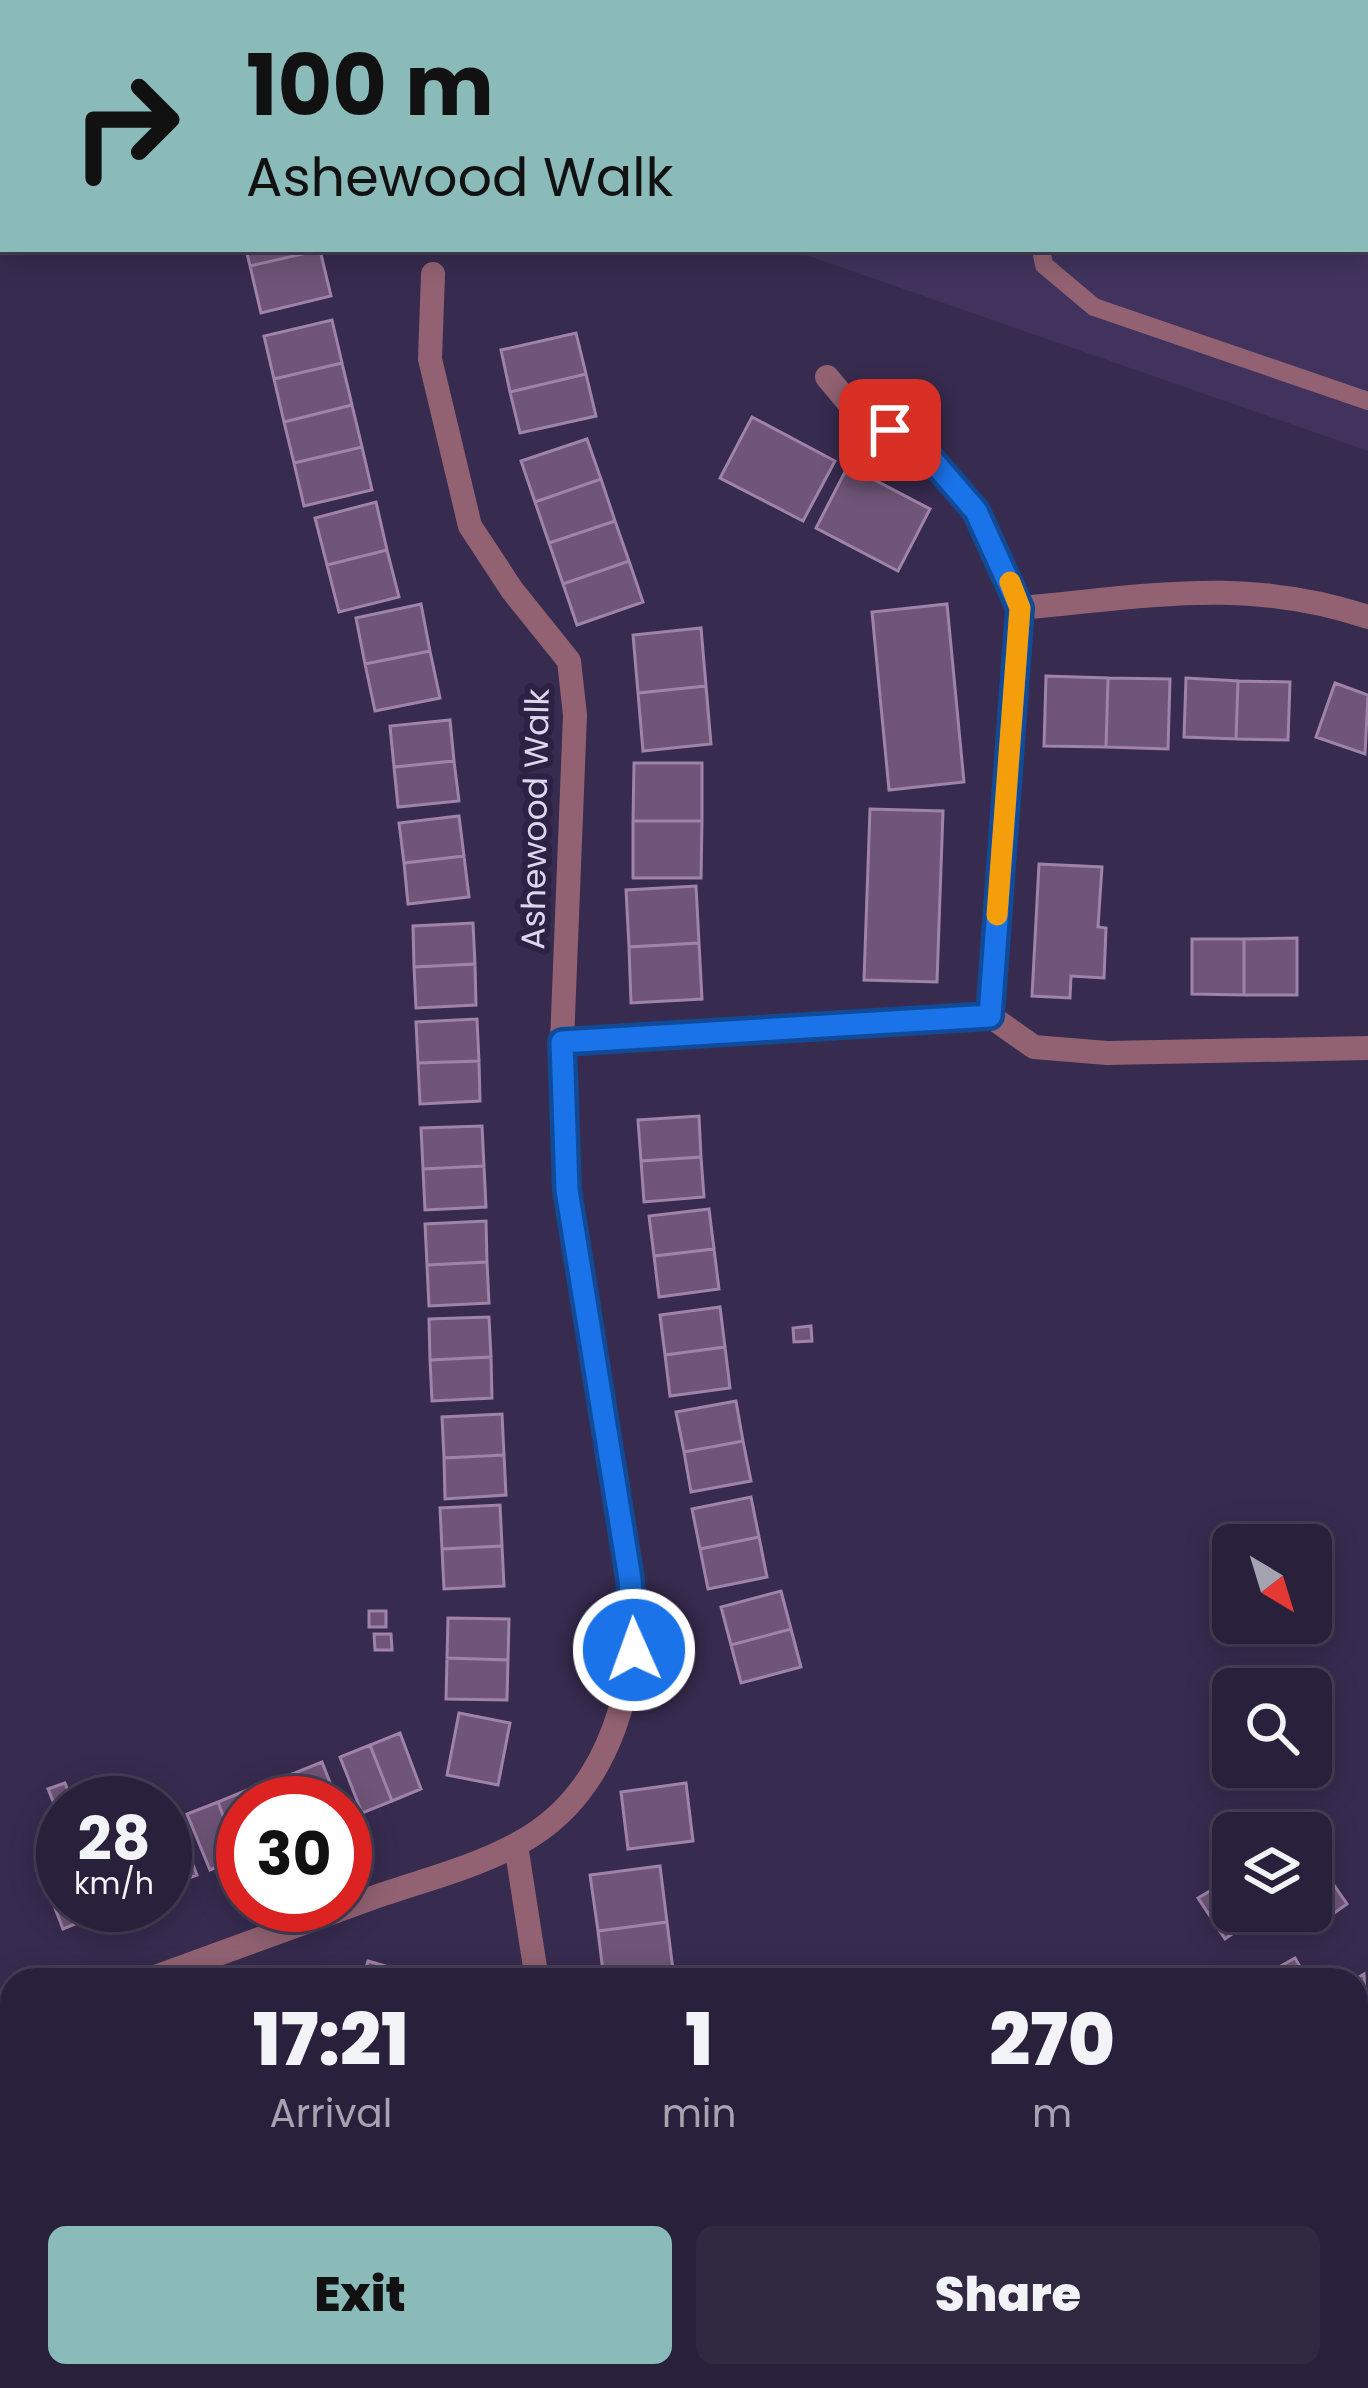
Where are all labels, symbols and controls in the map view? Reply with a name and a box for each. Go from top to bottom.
text: 100 m [246,27,494,144]
icon: right [48,48,204,204]
text: Ashewood Walk [246,139,673,215]
pin [839,379,941,481]
icon: arrive [857,397,923,463]
street label: Ashewood Walk [509,688,561,950]
north arrow [1212,1524,1332,1644]
map controls [1212,1524,1332,1932]
position arrow [571,1587,697,1713]
button: search [1212,1668,1332,1788]
speed limit sign: 30 [216,1776,372,1932]
text: 28 [77,1797,151,1881]
button: layers [1212,1812,1332,1932]
text: km/h [74,1862,154,1905]
text: 17:21 [253,1989,409,2090]
text: 1 [685,1989,713,2090]
text: 270 [989,1989,1115,2090]
text: Arrival [269,2086,392,2141]
text: min [662,2086,736,2141]
text: m [1032,2086,1072,2141]
button: Exit [48,2226,672,2364]
button: Share [696,2226,1320,2364]

